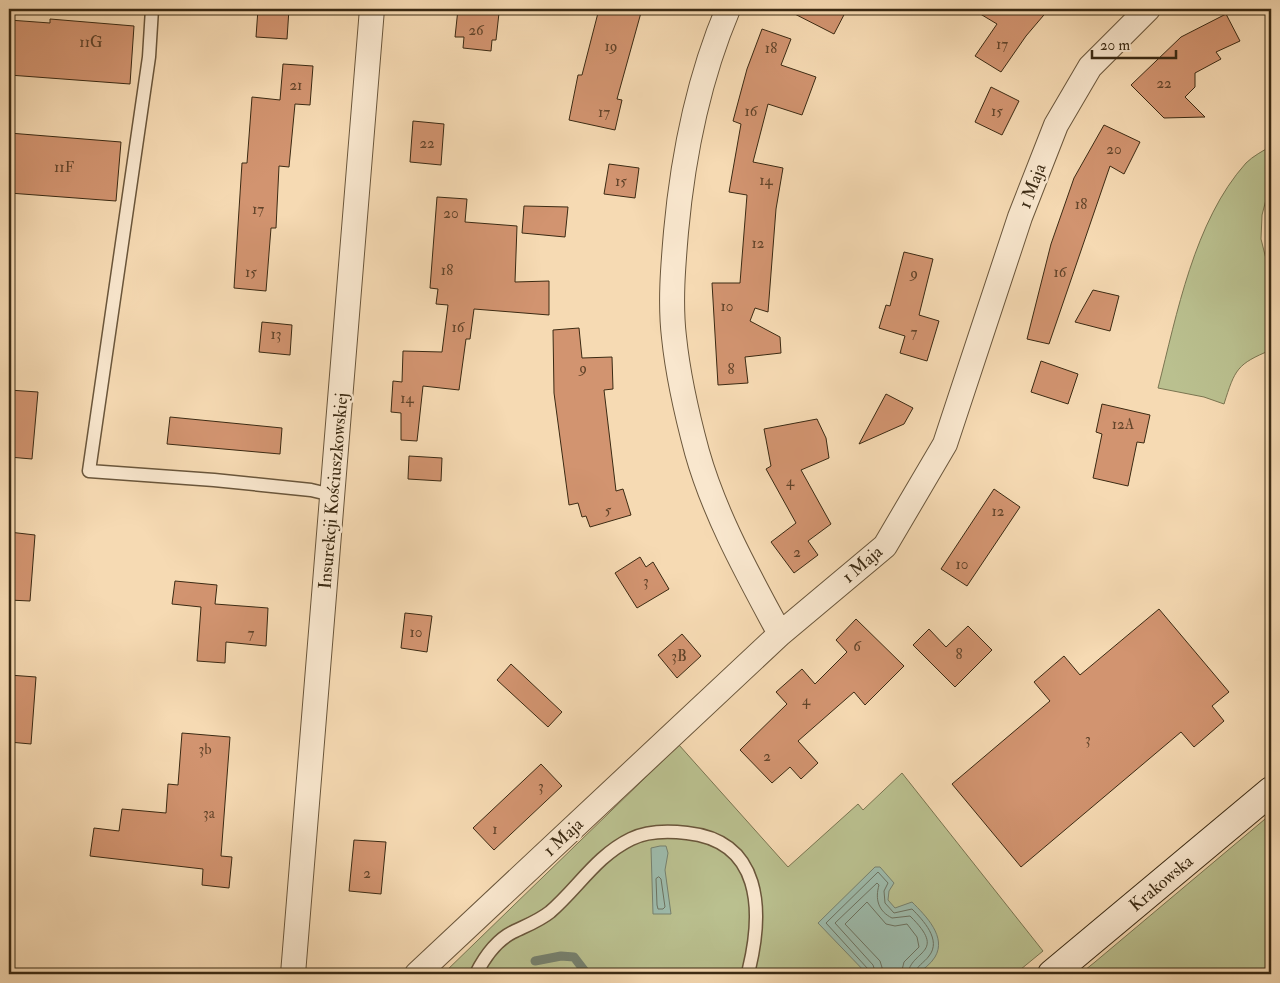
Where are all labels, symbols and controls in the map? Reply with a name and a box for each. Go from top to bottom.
house number: 26 [468,21,485,40]
scale bar [1092,28,1176,60]
house number: 11G [79,33,103,52]
house number: 17 [996,35,1008,54]
text: 20 m [1100,36,1130,55]
house number: 19 [605,37,617,56]
house number: 18 [765,39,777,58]
house number: 22 [1156,74,1172,93]
house number: 21 [290,76,302,95]
house number: 16 [745,102,759,121]
house number: 15 [991,102,1003,121]
house number: 17 [598,103,610,122]
house number: 22 [419,134,435,153]
house number: 20 [1106,140,1122,159]
house number: 11F [54,158,75,177]
street label: 1 Maja [1013,160,1052,212]
house number: 14 [759,171,774,190]
house number: 15 [615,172,627,191]
house number: 18 [1075,195,1087,214]
house number: 17 [252,200,264,219]
house number: 20 [443,204,459,223]
house number: 12 [752,234,765,253]
house number: 18 [441,261,453,280]
house number: 15 [245,263,257,282]
house number: 16 [1054,263,1068,282]
house number: 9 [909,264,918,283]
house number: 10 [721,297,733,316]
house number: 16 [452,318,466,337]
house number: 7 [911,323,918,342]
house number: 13 [270,325,282,344]
house number: 9 [578,359,587,378]
house number: 8 [727,360,735,379]
house number: 14 [400,389,415,408]
street label: Insurekcji Kościuszkowskiej [313,392,354,590]
house number: 12A [1112,415,1135,434]
house number: 4 [786,472,795,491]
house number: 5 [605,501,612,520]
house number: 12 [992,502,1005,521]
street label: 1 Maja [837,540,888,588]
house number: 2 [793,543,801,562]
house number: 10 [956,555,968,574]
house number: 3 [643,572,649,591]
house number: 10 [410,623,422,642]
house number: 7 [248,624,255,643]
house number: 6 [853,637,862,656]
house number: 8 [955,645,963,664]
house number: 3B [671,647,687,666]
house number: 4 [802,691,811,710]
house number: 3 [1085,730,1091,749]
house number: 3b [198,740,212,759]
house number: 2 [763,747,771,766]
house number: 3 [538,777,544,796]
house number: 3a [203,804,216,823]
street label: 1 Maja [538,813,589,862]
house number: 1 [492,820,498,839]
street label: Krakowska [1125,850,1199,917]
house number: 2 [363,864,371,883]

